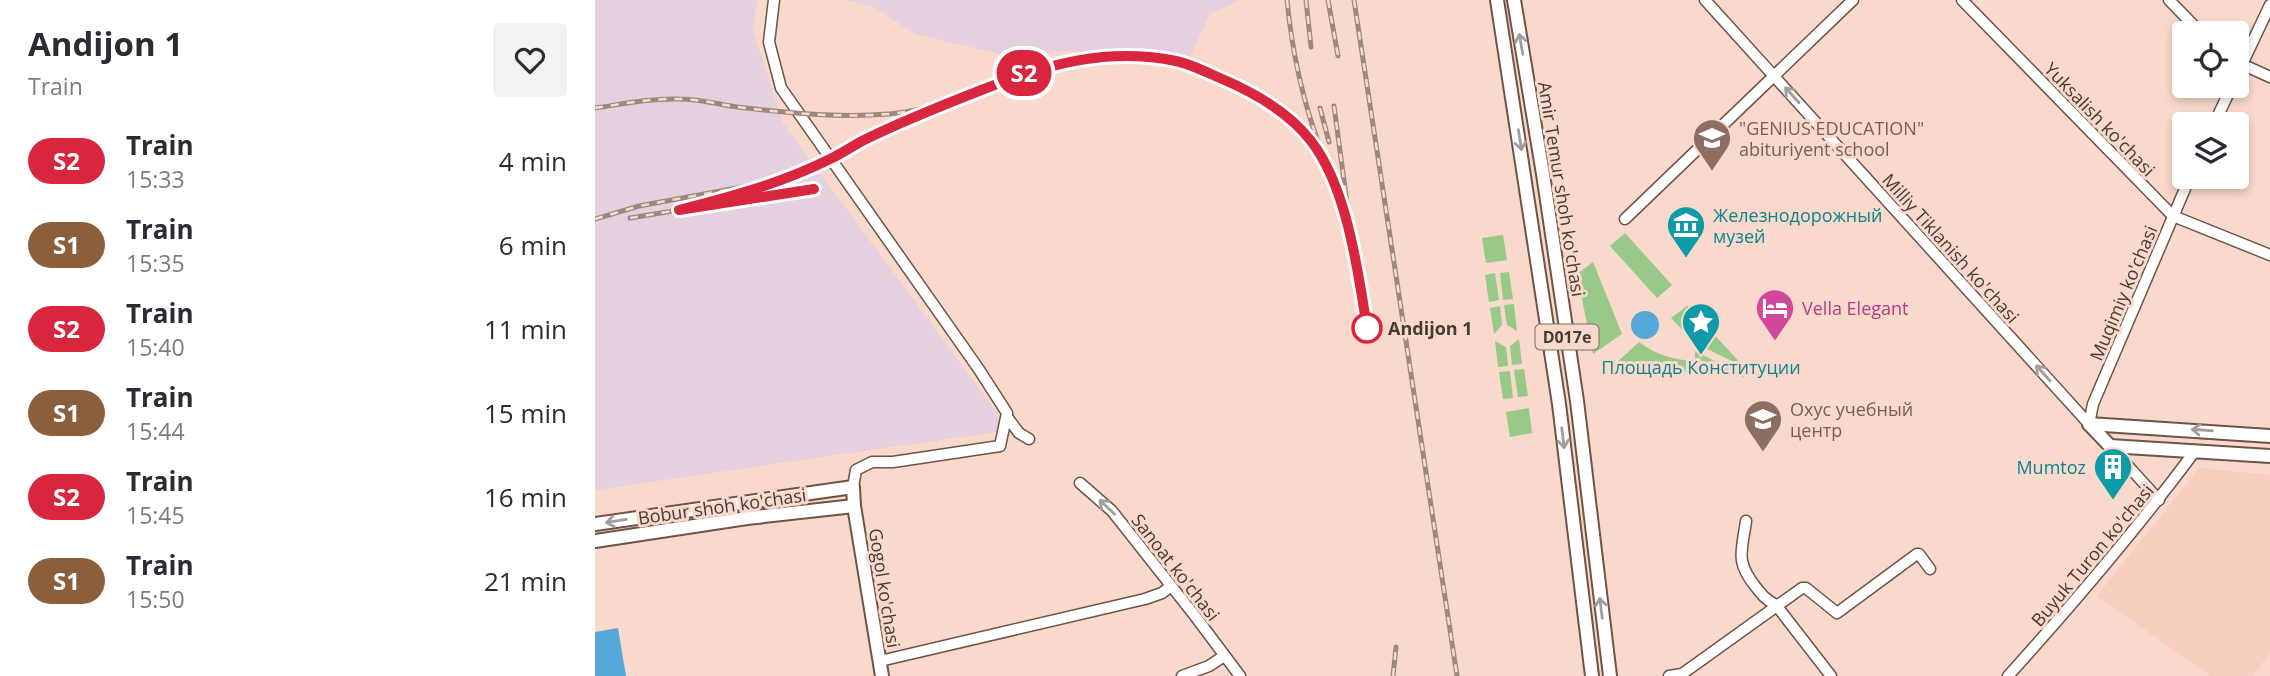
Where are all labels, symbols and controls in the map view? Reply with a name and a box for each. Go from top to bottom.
text: Andijon 1 [28,21,183,66]
map controls [2172,21,2249,189]
button: locate [2172,21,2249,98]
button: heart [493,23,567,97]
one-way arrow [1514,33,1528,55]
line badge: S2 [993,50,1055,96]
text: S2 [1011,56,1037,89]
street label: Yuksalish ko'chasi [2039,57,2161,181]
text: Train [28,70,83,102]
street label: Amir Temur shoh ko'chasi [1533,80,1591,298]
one-way arrow [1784,87,1800,105]
button: layers [2172,112,2249,189]
place label: "GENIUS EDUCATION" abituriyent school [1739,116,1924,161]
school or university icon: "GENIUS EDUCATION" abituriyent school [1691,117,1733,172]
text: Train [126,127,194,163]
one-way arrow [1514,128,1527,151]
text: 4 min [499,143,567,179]
text: S2 [53,144,80,177]
text: 15:33 [126,163,185,195]
street label: Milliy Tiklanish ko'chasi [1877,168,2025,328]
place label: Железнодорожный музей [1713,203,1882,248]
museum icon: Железнодорожный музей [1665,204,1707,259]
text: Train [126,211,194,247]
street label: Muqimiy ko'chasi [2084,222,2162,364]
text: 6 min [499,227,567,263]
text: S1 [53,228,80,261]
text: 15:35 [126,247,185,279]
hotel icon: Vella Elegant [1754,287,1796,342]
text: Train [126,295,194,331]
place label: Vella Elegant [1802,296,1909,320]
place icon: Площадь Конституции [1680,301,1722,356]
text: 11 min [484,311,567,347]
text: S2 [53,312,80,345]
marker: Andijon 1 [1352,313,1382,343]
place label: Andijon 1 [1388,316,1473,340]
road number: D017e [1535,324,1599,350]
text: 15:40 [126,331,185,363]
place label: Площадь Конституции [1601,355,1801,379]
one-way arrow [2035,365,2052,382]
text: Train [126,379,194,415]
text: 15 min [484,395,567,431]
text: S1 [53,396,80,429]
place label: Охус учебный центр [1790,397,1913,442]
school or university icon: Охус учебный центр [1742,398,1784,453]
text: 15:44 [126,415,185,447]
one-way arrow [2191,424,2214,437]
one-way arrow [1557,426,1570,449]
building icon: Mumtoz [2092,446,2134,501]
place label: Mumtoz [2016,455,2086,479]
text: Train [126,463,194,499]
text: 16 min [484,479,567,515]
street label: Buyuk Turon ko'chasi [2025,479,2159,631]
text: S2 [53,480,80,513]
street label: Bobur shoh ko'chasi [636,482,808,530]
text: 15:45 [126,499,185,531]
one-way arrow [1098,499,1116,515]
street label: Sanoat ko'chasi [1127,508,1225,626]
one-way arrow [605,515,628,528]
street label: Gogol ko'chasi [864,526,906,650]
text: Train [126,547,194,583]
text: 21 min [484,563,567,599]
text: S1 [53,564,80,597]
text: 15:50 [126,583,185,615]
one-way arrow [1595,597,1608,620]

